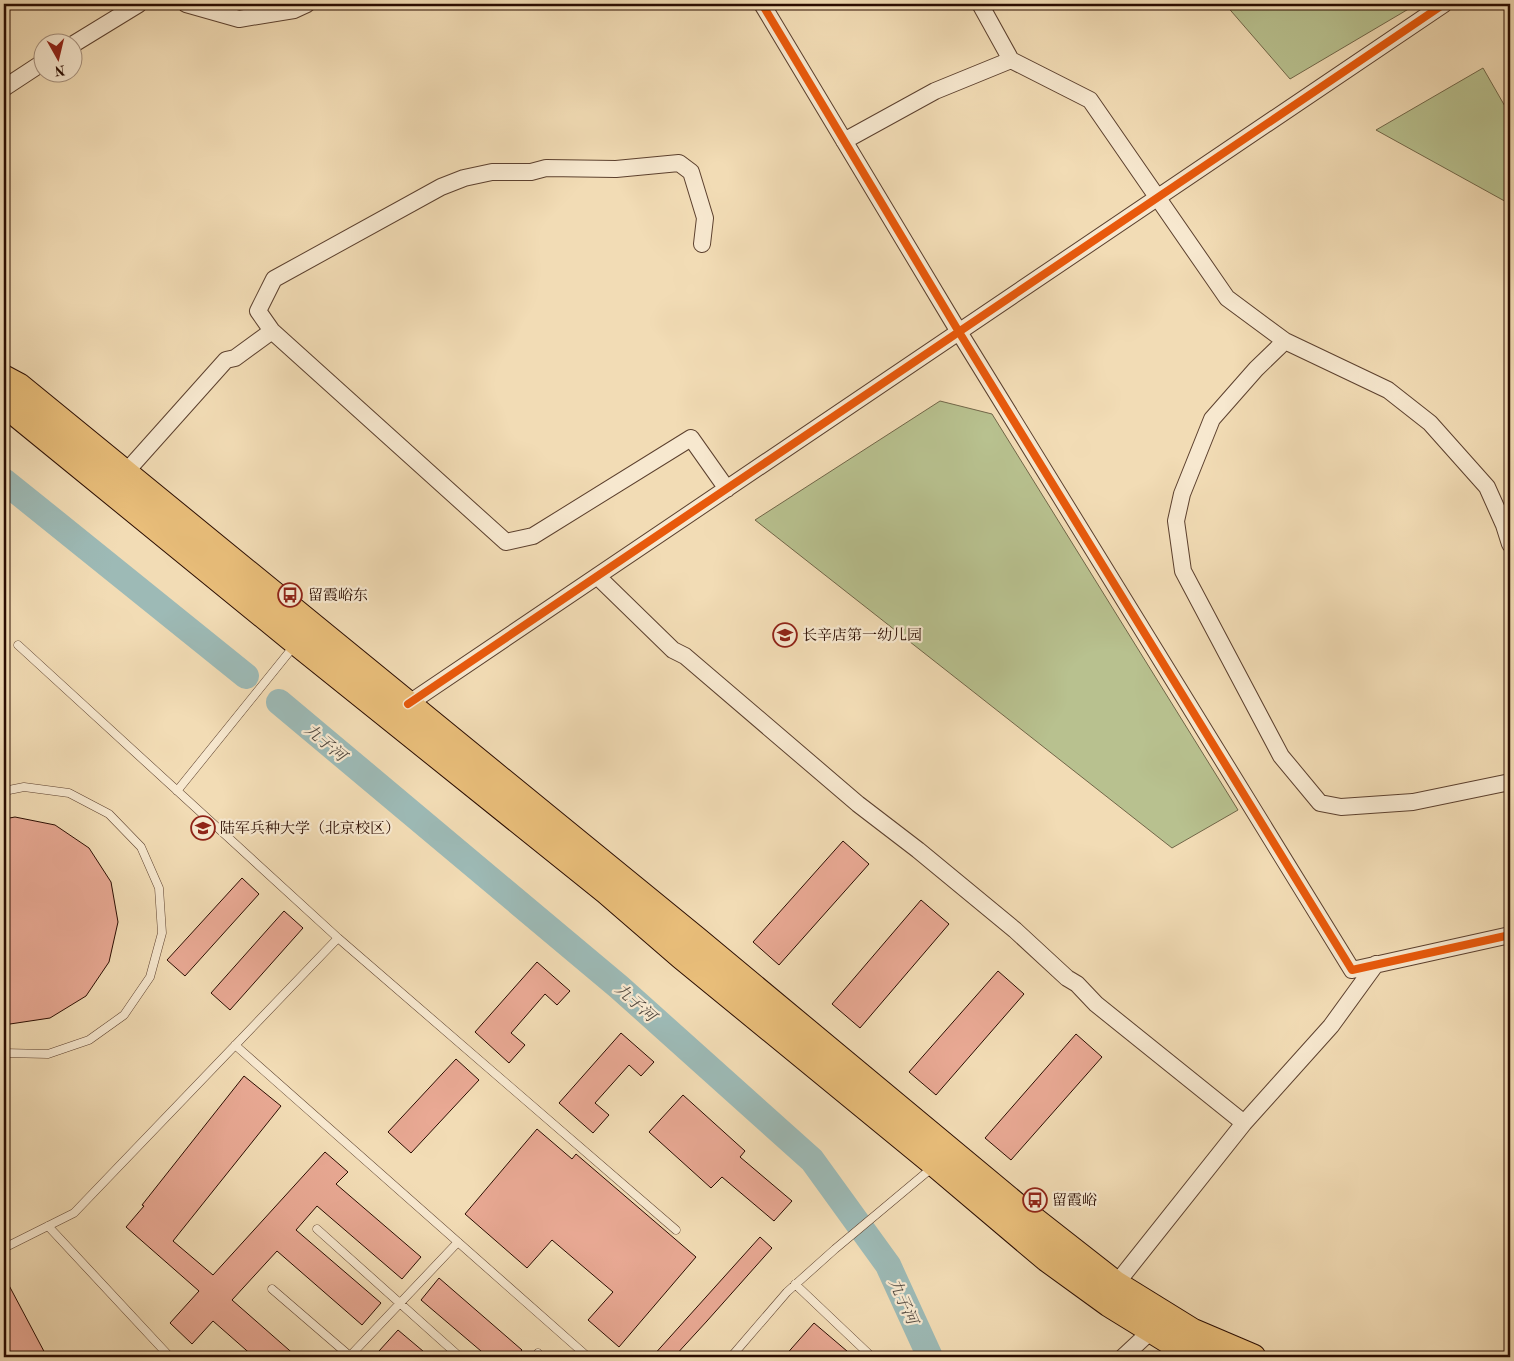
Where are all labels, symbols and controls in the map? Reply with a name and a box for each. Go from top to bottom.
north arrow [32,32,82,82]
text: N [53,62,66,78]
bus stop icon: 留霞峪东 [277,582,303,608]
place label: 留霞峪东 [308,587,368,604]
school or university icon: 长辛店第一幼儿园 [772,622,798,648]
place label: 长辛店第一幼儿园 [802,627,922,644]
water label: 九子河 [301,720,352,767]
school or university icon: 陆军兵种大学（北京校区） [190,815,216,841]
place label: 陆军兵种大学（北京校区） [220,820,400,837]
water label: 九子河 [611,980,661,1027]
bus stop icon: 留霞峪 [1022,1187,1048,1213]
place label: 留霞峪 [1052,1192,1097,1209]
water label: 九子河 [885,1276,922,1330]

